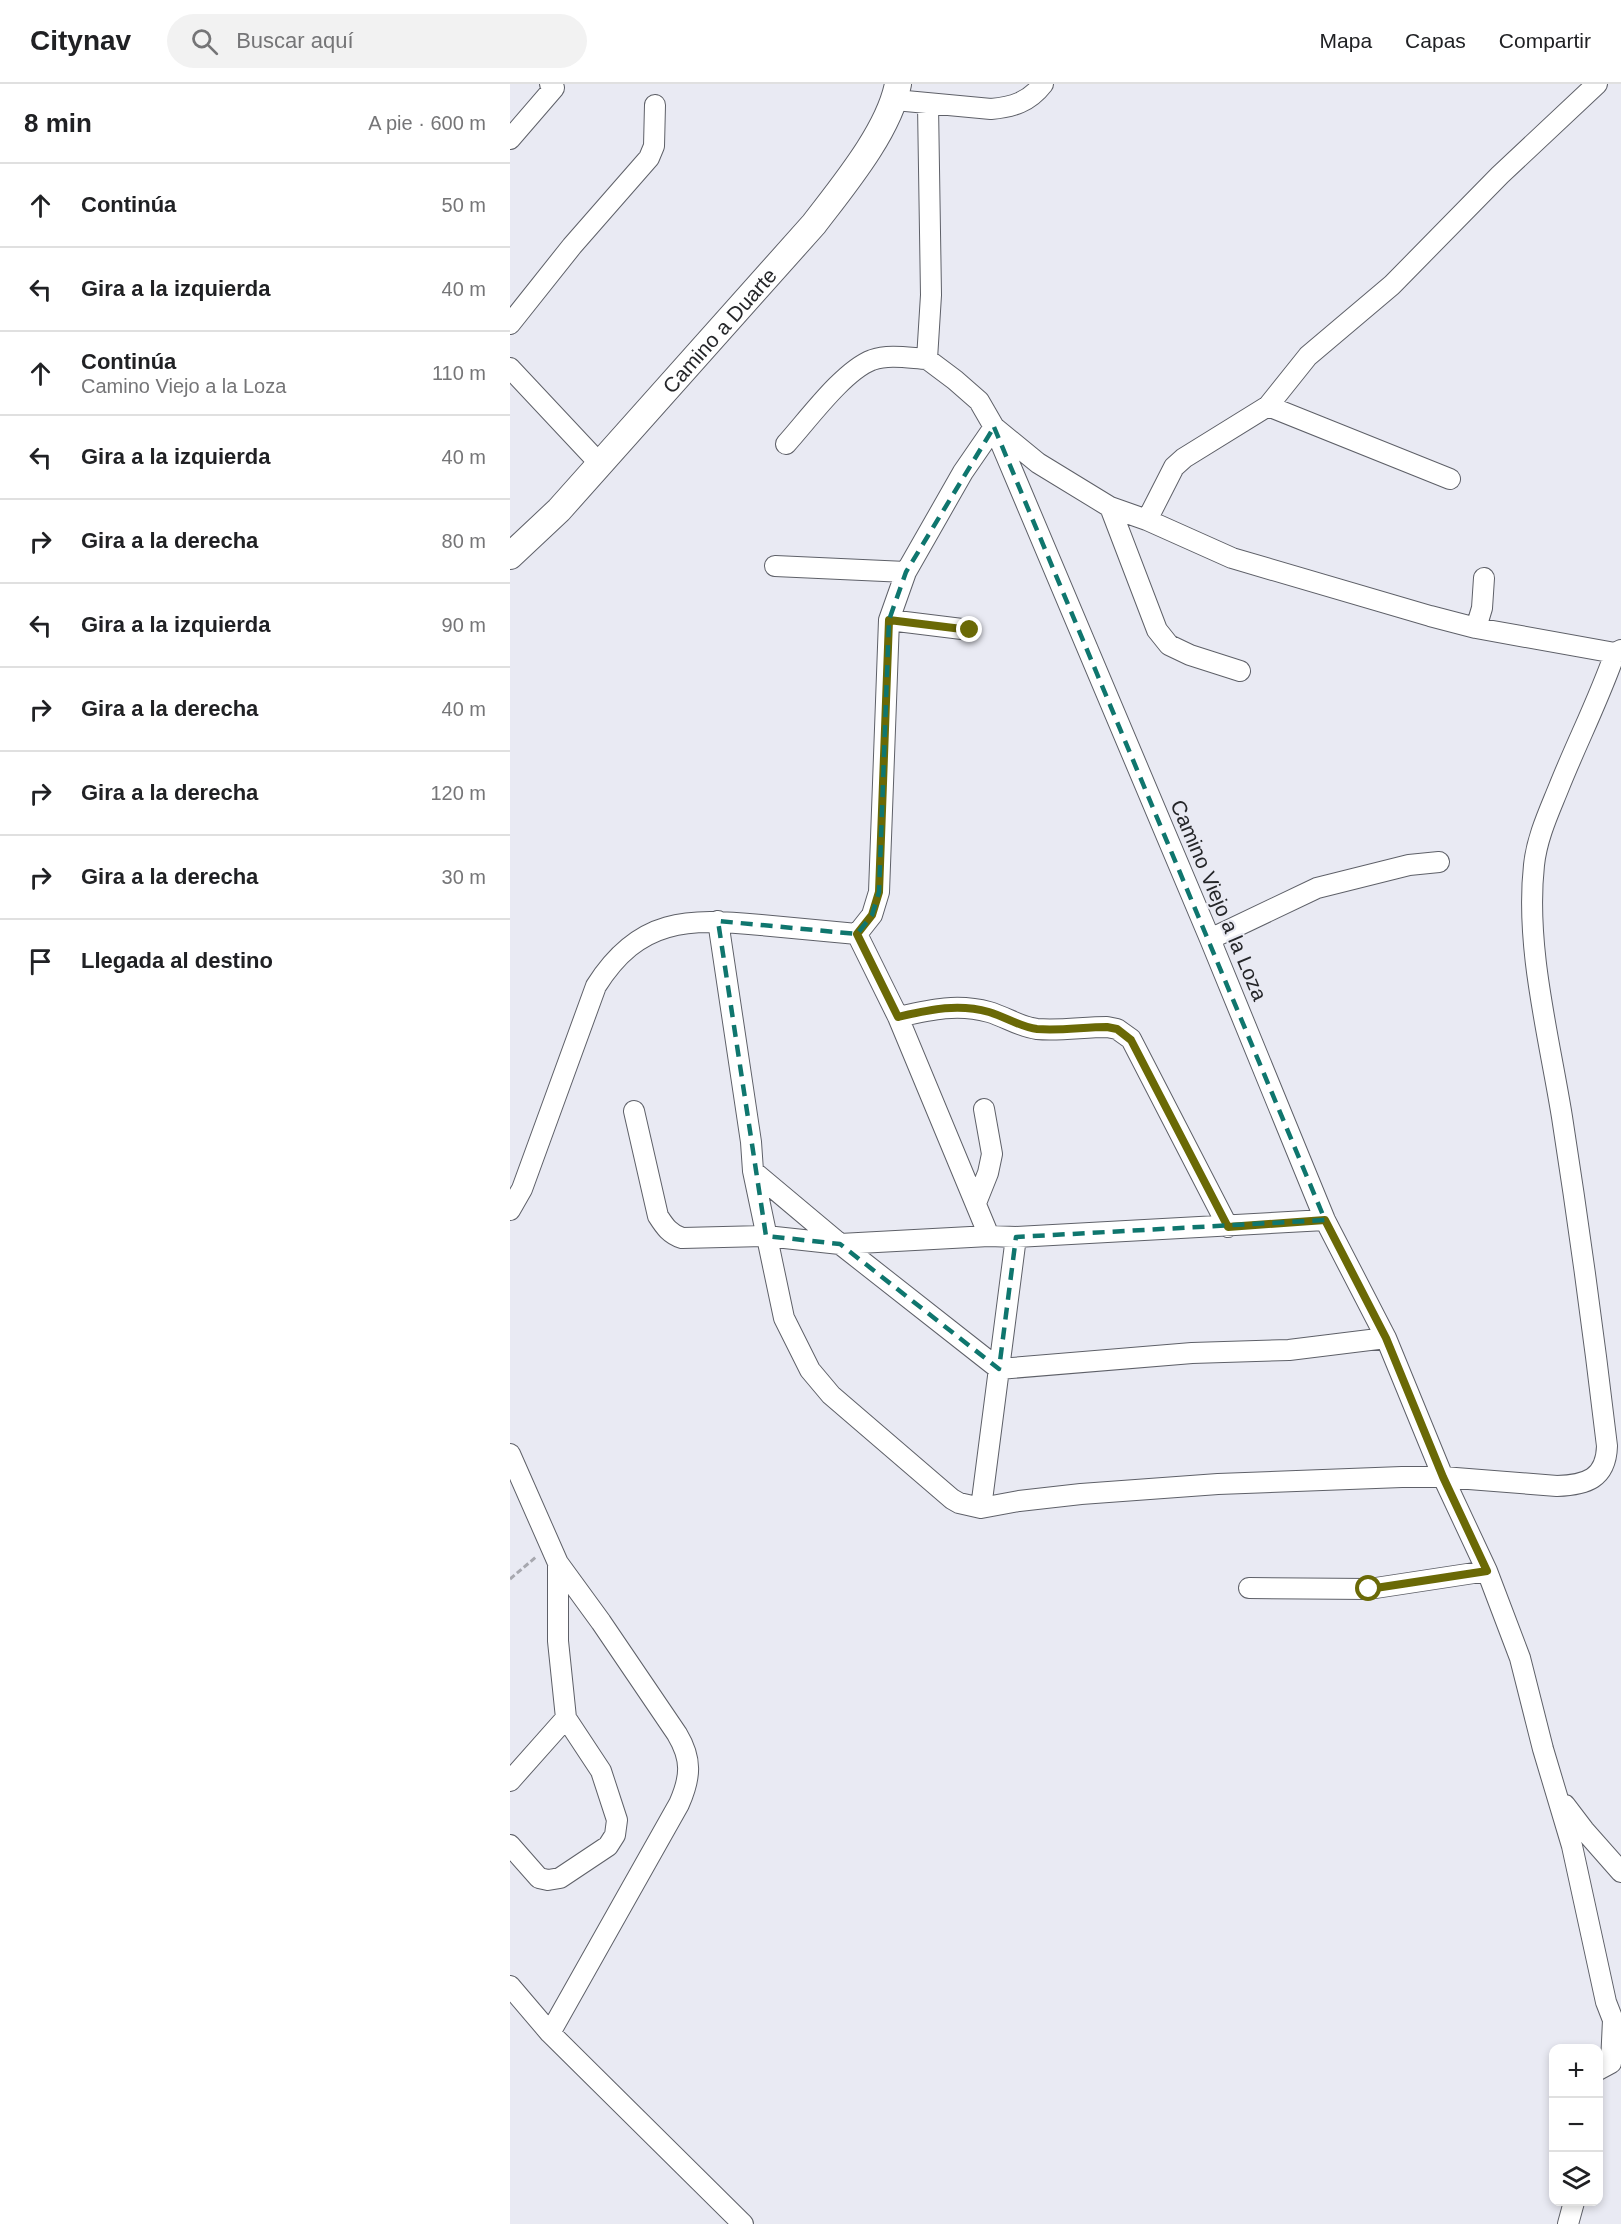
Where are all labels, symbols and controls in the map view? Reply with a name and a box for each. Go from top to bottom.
search box [167,14,587,68]
text: Citynav [30,25,131,56]
icon: search [188,25,221,58]
text: Buscar aquí [236,28,354,53]
text: Mapa [1320,29,1372,52]
text: Capas [1405,29,1466,52]
text: Compartir [1499,29,1591,52]
text: 8 min [24,108,92,138]
text: A pie · 600 m [368,112,486,134]
icon: ahead [24,189,57,222]
text: Continúa [81,192,176,217]
text: 50 m [442,194,486,216]
street label: Camino a Duarte [658,263,781,397]
icon: left [24,273,57,306]
text: Gira a la izquierda [81,276,271,301]
text: 40 m [442,278,486,300]
text: Continúa [81,349,176,374]
icon: ahead [24,357,57,390]
text: 110 m [432,362,486,384]
text: Camino Viejo a la Loza [81,375,286,397]
icon: left [24,441,57,474]
text: Gira a la izquierda [81,444,271,469]
text: 40 m [442,446,486,468]
icon: right [24,525,57,558]
text: Gira a la derecha [81,528,258,553]
text: 80 m [442,530,486,552]
icon: left [24,609,57,642]
text: Gira a la izquierda [81,612,271,637]
text: 90 m [442,614,486,636]
route end [956,616,982,642]
icon: right [24,693,57,726]
text: Gira a la derecha [81,696,258,721]
text: 40 m [442,698,486,720]
icon: right [24,777,57,810]
text: Gira a la derecha [81,780,258,805]
text: 120 m [430,782,486,804]
street label: Camino Viejo a la Loza [1166,796,1272,1004]
icon: right [24,861,57,894]
text: Gira a la derecha [81,864,258,889]
text: 30 m [442,866,486,888]
icon: arrive [24,945,57,978]
text: Llegada al destino [81,948,273,973]
route start [1355,1575,1381,1601]
map controls [1549,2044,1603,2206]
button: + [1549,2044,1603,2098]
button: − [1549,2098,1603,2152]
button: layers [1549,2152,1603,2206]

